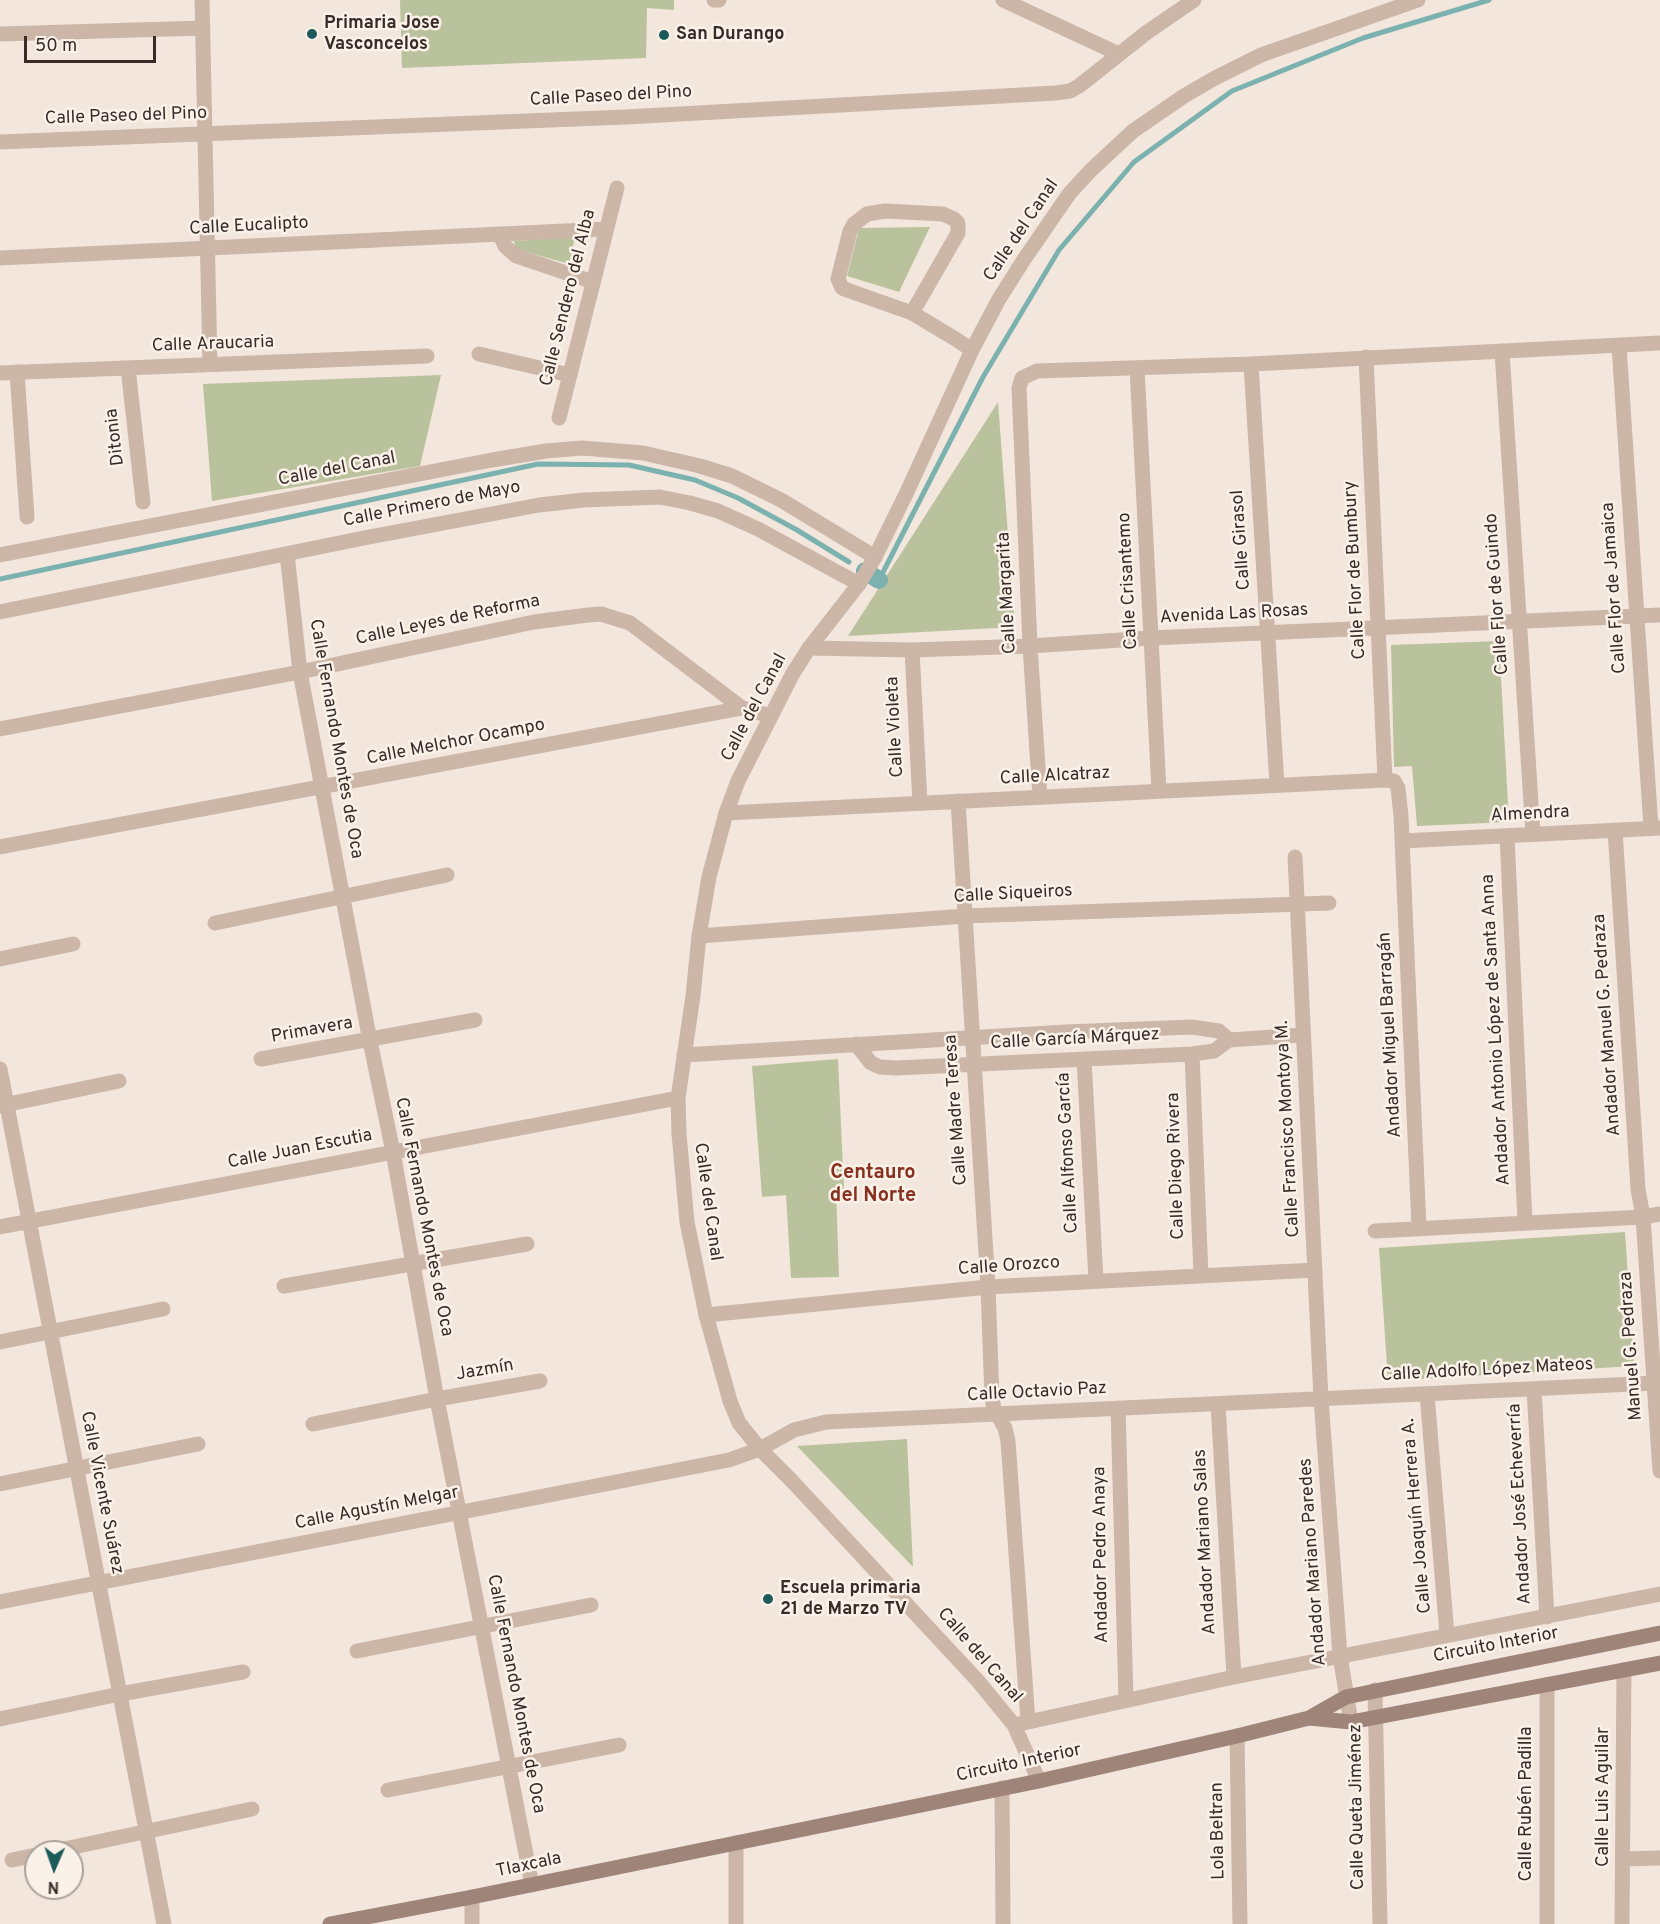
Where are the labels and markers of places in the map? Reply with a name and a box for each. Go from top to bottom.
place label: Primaria Jose Vasconcelos [324,13,440,56]
place label: San Durango [676,24,784,46]
marker: Primaria Jose Vasconcelos [305,27,319,41]
marker: San Durango [657,28,671,42]
place label: Escuela primaria 21 de Marzo TV [780,1578,921,1620]
marker: Escuela primaria 21 de Marzo TV [761,1592,775,1606]

